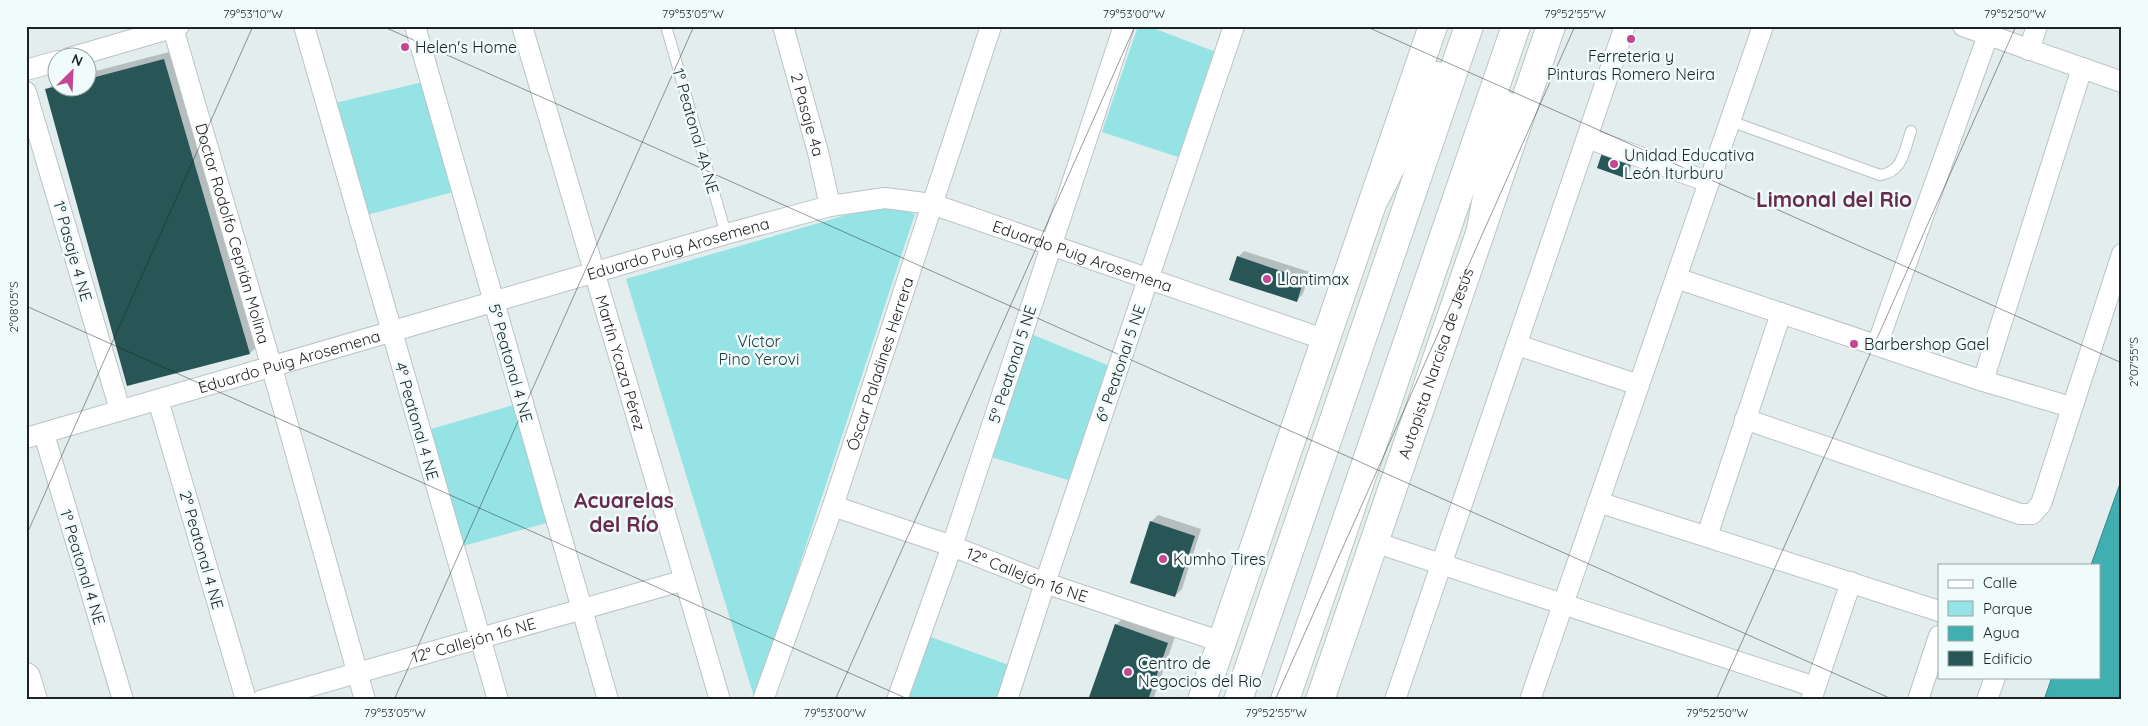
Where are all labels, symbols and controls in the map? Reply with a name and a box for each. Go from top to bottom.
text: 79°53'10"W [223,6,283,21]
text: 79°53'05"W [662,6,724,21]
text: 79°53'00"W [1103,6,1166,21]
text: 79°52'55"W [1544,6,1606,21]
text: 79°52'50"W [1984,6,2047,21]
marker: Ferreteria y Pinturas Romero Neira [1625,33,1637,45]
place label: Helen's Home [415,37,517,57]
marker: Helen's Home [399,41,411,53]
place label: Ferreteria y Pinturas Romero Neira [1547,46,1715,84]
north arrow [48,48,98,98]
text: N [69,50,86,70]
street label: 1º Peatonal 4A NE [668,66,724,196]
street label: 2 Pasaje 4a [787,71,829,159]
street label: Doctor Rodolfo Ceprián Molina [191,121,274,346]
place label: Unidad Educativa León Iturburu [1624,145,1755,183]
marker: Unidad Educativa León Iturburu [1608,158,1620,170]
district label: Limonal del Rio [1756,186,1912,212]
street label: 1º Pasaje 4 NE [49,198,97,304]
street label: Eduardo Puig Arosemena [584,213,771,284]
street label: Eduardo Puig Arosemena [990,216,1175,296]
street label: Autopista Narcisa de Jesús [1393,265,1477,461]
place label: Llantimax [1277,269,1349,289]
marker: Llantimax [1261,273,1273,285]
street label: Óscar Paladines Herrera [842,274,918,453]
text: 2°08'05"S [6,281,21,333]
street label: Martín Ycaza Pérez [592,292,650,433]
street label: 5º Peatonal 4 NE [485,301,537,425]
street label: 6º Peatonal 5 NE [1091,302,1149,424]
street label: 5º Peatonal 5 NE [984,303,1040,425]
street label: Eduardo Puig Arosemena [196,325,382,397]
park label: Víctor Pino Yerovi [719,331,799,369]
place label: Barbershop Gael [1864,334,1989,354]
text: 2°07'55"S [2126,337,2141,387]
marker: Barbershop Gael [1848,338,1860,350]
street label: 4º Peatonal 4 NE [391,360,443,482]
district label: Acuarelas del Río [574,487,674,537]
street label: 2º Peatonal 4 NE [176,488,228,612]
street label: 1º Peatonal 4 NE [56,507,110,627]
street label: 12° Callejón 16 NE [964,543,1090,607]
place label: Kumho Tires [1173,549,1266,569]
marker: Kumho Tires [1157,553,1169,565]
legend [1938,564,2100,678]
text: Calle [1983,573,2017,592]
text: Parque [1983,599,2033,618]
street label: 12° Callejón 16 NE [409,613,538,667]
text: Agua [1983,623,2020,642]
text: Edificio [1983,649,2032,668]
place label: Centro de Negocios del Rio [1138,653,1262,691]
marker: Centro de Negocios del Rio [1122,666,1134,678]
text: 79°53'05"W [364,705,426,720]
text: 79°53'00"W [804,705,867,720]
text: 79°52'55"W [1245,705,1307,720]
text: 79°52'50"W [1686,705,1749,720]

